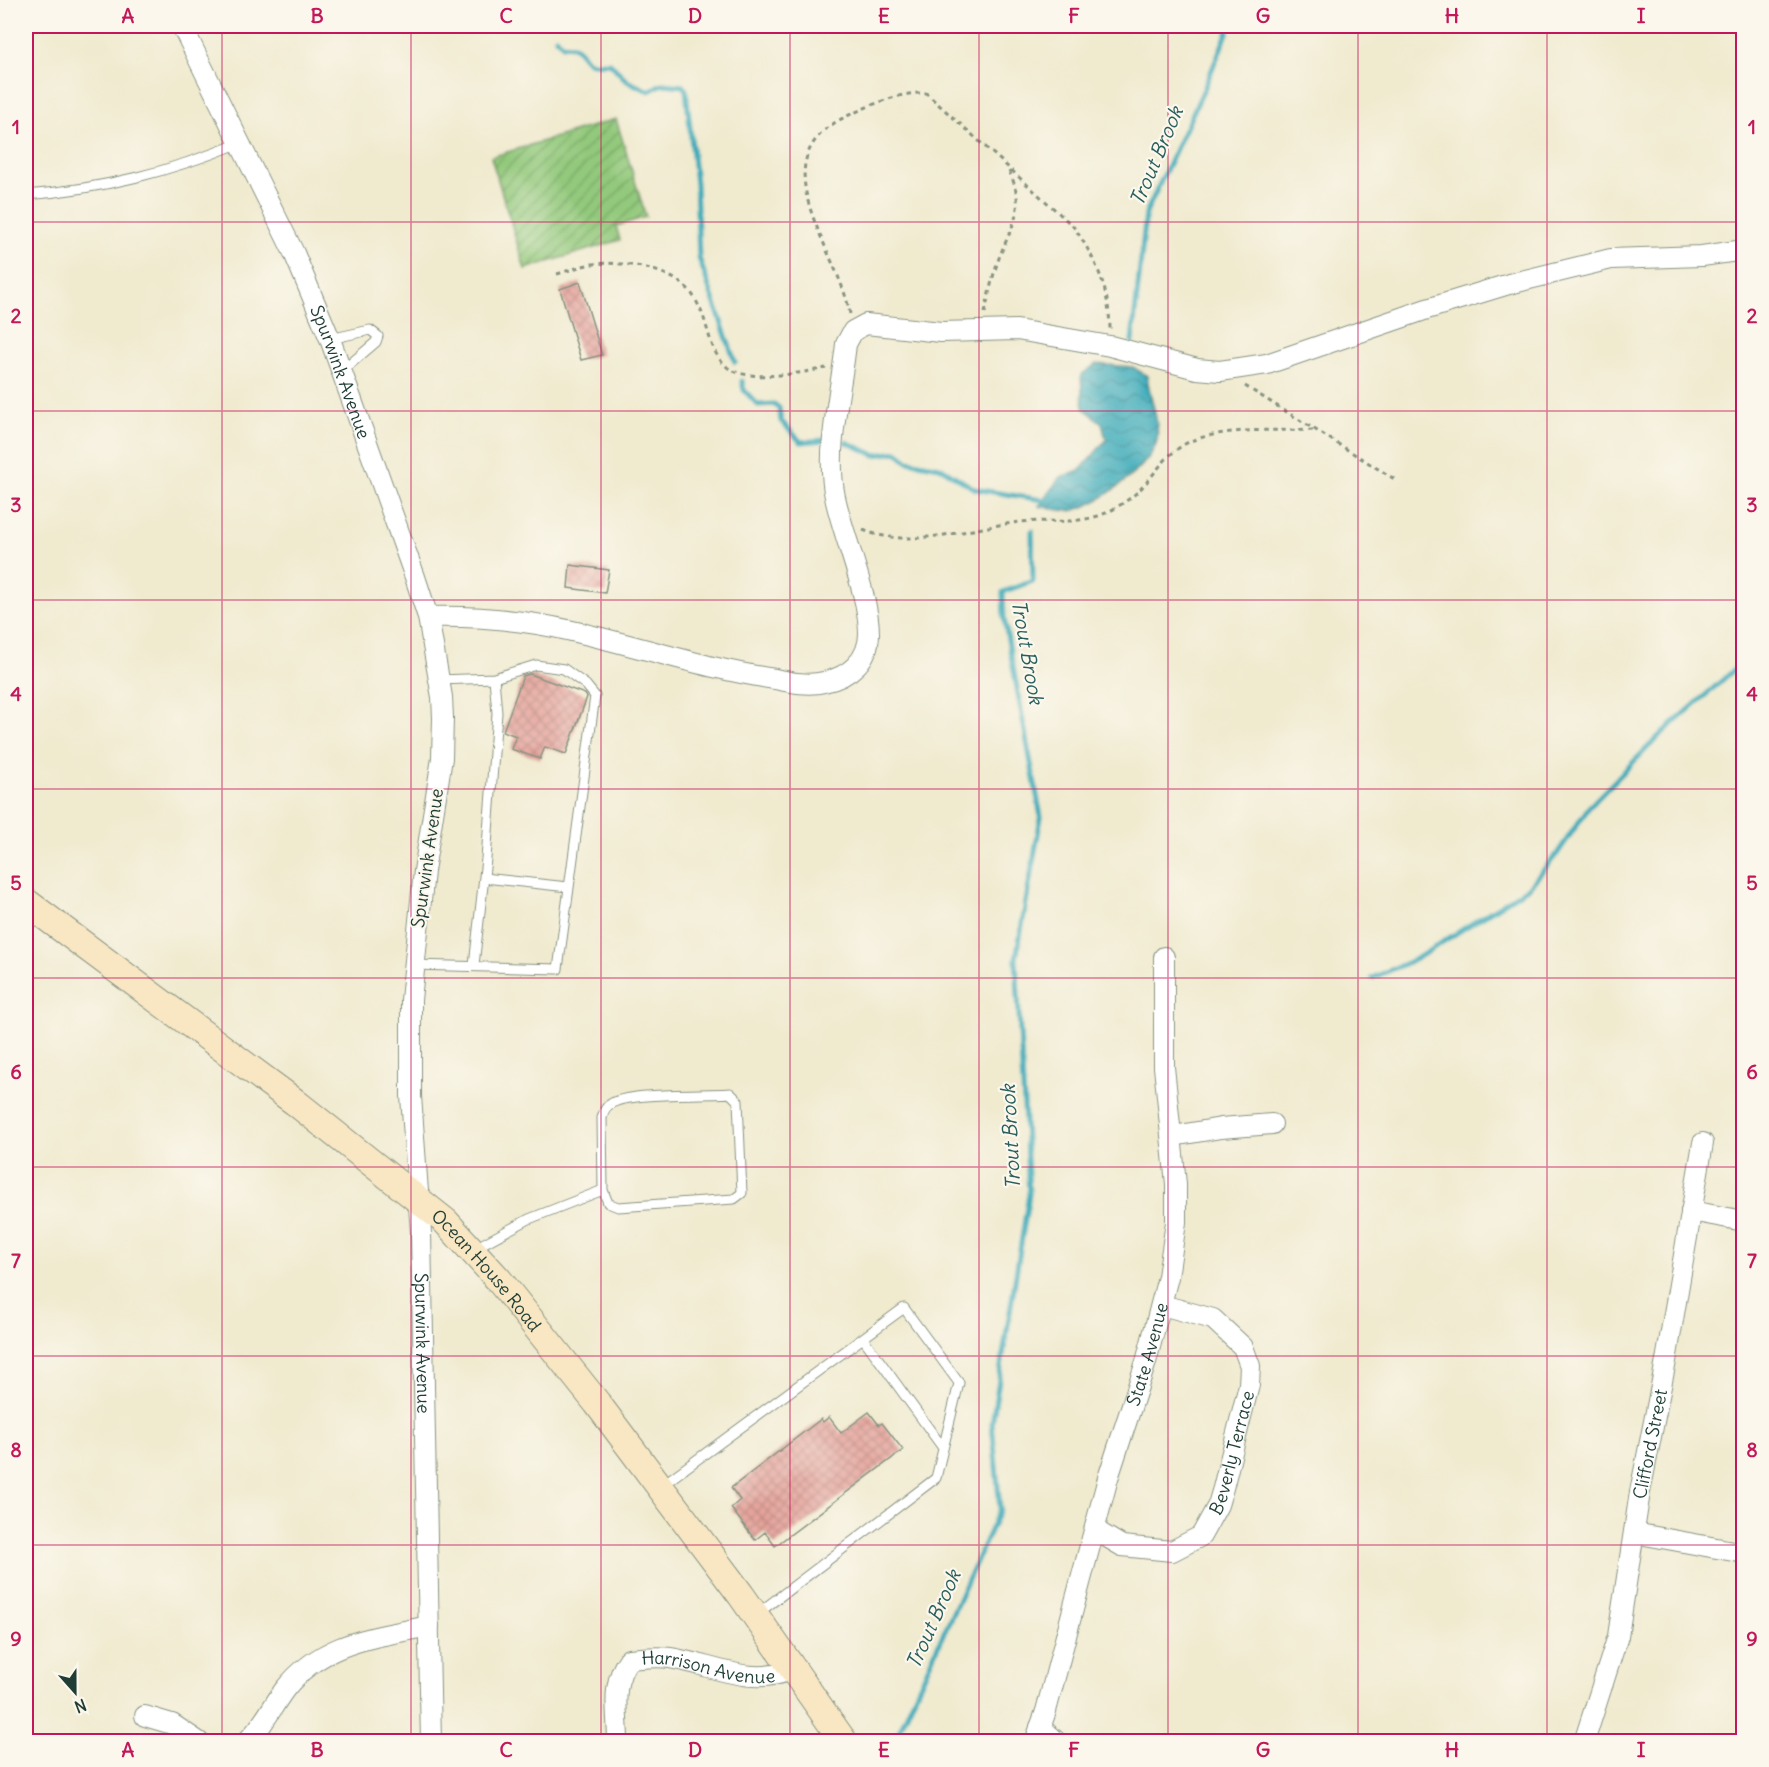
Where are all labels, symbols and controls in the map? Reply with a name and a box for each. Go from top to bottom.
text: A [122,3,135,28]
text: B [310,3,324,28]
text: C [499,3,513,28]
text: D [688,3,702,28]
text: E [878,3,890,28]
text: F [1068,3,1080,28]
text: G [1256,3,1270,28]
text: H [1445,3,1459,28]
text: I [1637,3,1646,28]
water label: Trout Brook [1124,101,1189,209]
text: 1 [12,114,20,139]
text: 1 [1748,114,1756,139]
street label: Spurwink Avenue [306,302,376,442]
text: 2 [11,303,22,328]
text: 2 [1747,303,1758,328]
text: 3 [10,492,22,517]
text: 3 [1746,492,1758,517]
water label: Trout Brook [1007,598,1050,708]
text: 4 [10,681,22,706]
text: 4 [1746,681,1758,706]
street label: Spurwink Avenue [406,787,448,929]
text: 5 [10,870,22,895]
text: 5 [1746,870,1758,895]
text: 6 [10,1059,22,1084]
text: 6 [1746,1059,1758,1084]
water label: Trout Brook [995,1082,1025,1190]
street label: Ocean House Road [427,1204,547,1336]
text: 7 [11,1248,21,1273]
text: 7 [1747,1248,1757,1273]
street label: Spurwink Avenue [410,1273,436,1414]
street label: State Avenue [1121,1300,1172,1409]
street label: Clifford Street [1628,1387,1672,1501]
street label: Beverly Terrace [1204,1388,1259,1519]
text: 8 [10,1437,22,1462]
text: 8 [1746,1437,1758,1462]
water label: Trout Brook [900,1564,967,1672]
text: 9 [10,1626,22,1651]
text: 9 [1746,1626,1758,1651]
street label: Harrison Avenue [641,1646,776,1688]
north arrow [45,1662,105,1722]
text: N [72,1695,89,1717]
text: A [122,1737,135,1762]
text: B [310,1737,324,1762]
text: C [499,1737,513,1762]
text: D [688,1737,702,1762]
text: E [878,1737,890,1762]
text: F [1068,1737,1080,1762]
text: G [1256,1737,1270,1762]
text: H [1445,1737,1459,1762]
text: I [1637,1737,1646,1762]

